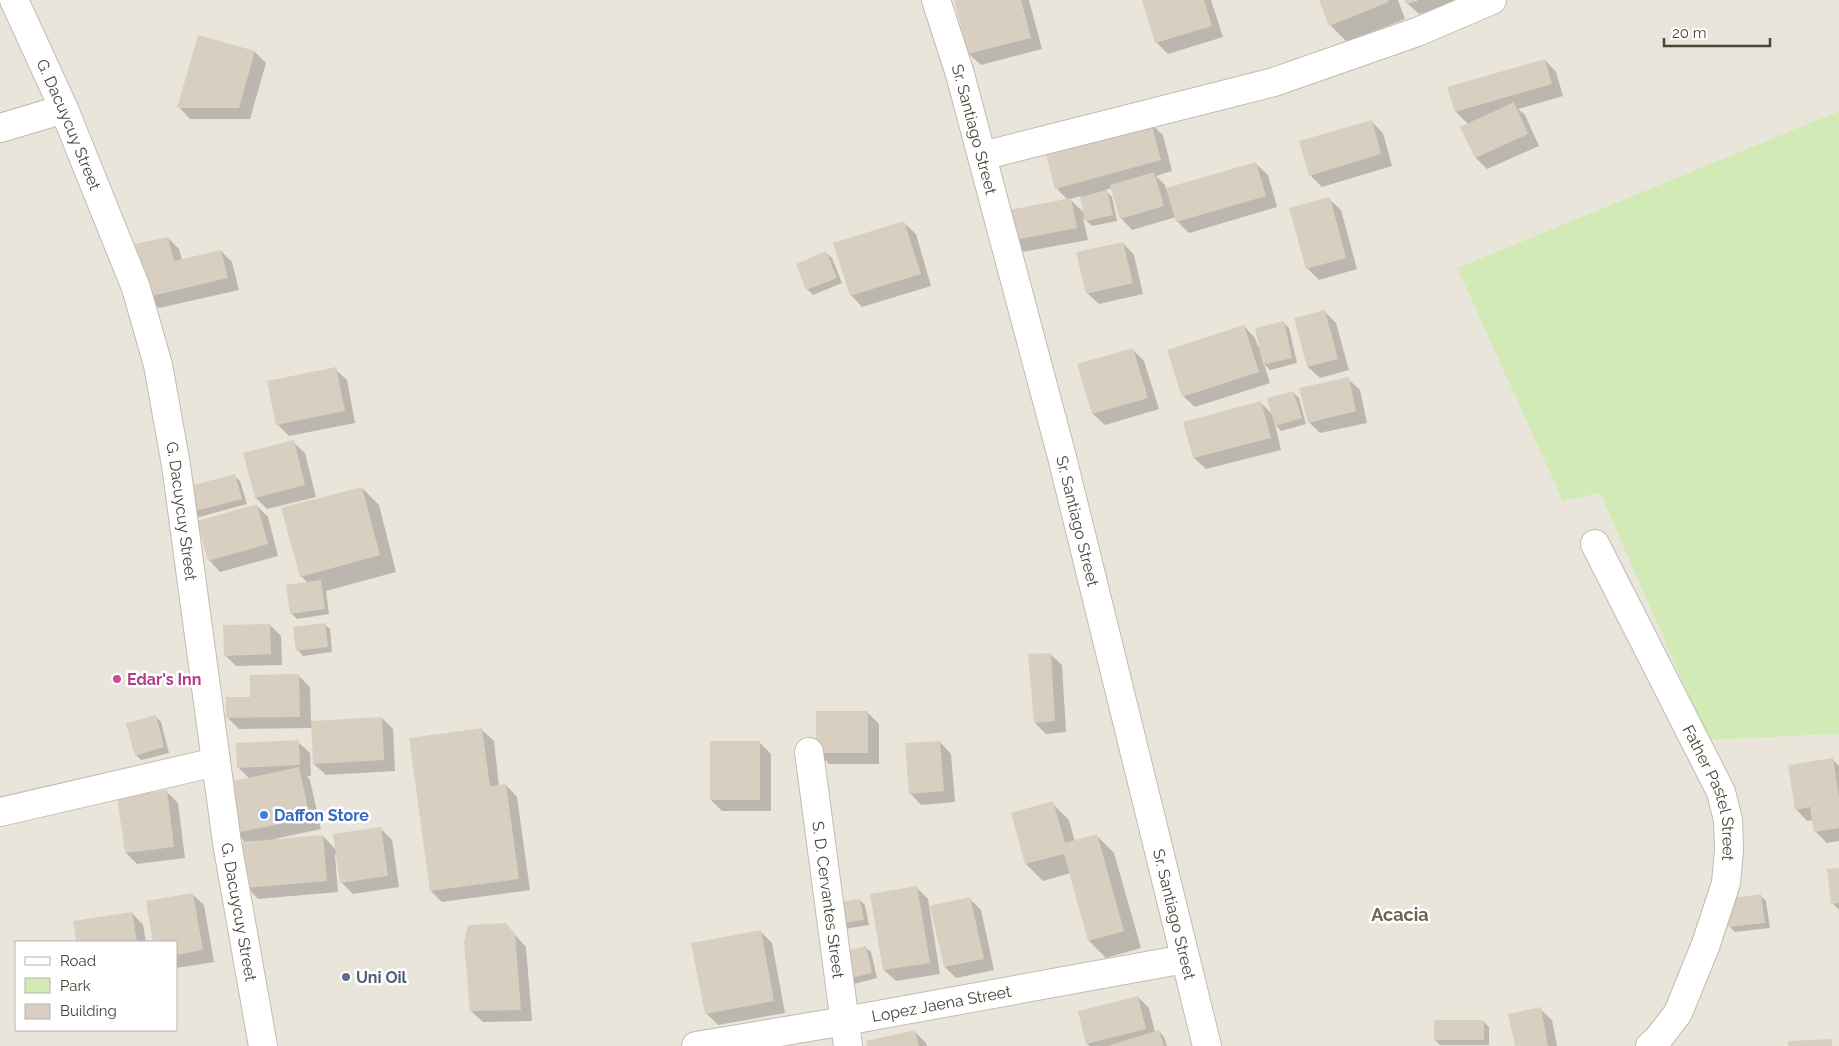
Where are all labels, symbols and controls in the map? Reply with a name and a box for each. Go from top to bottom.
scale bar [1664,15,1770,47]
text: 20 m [1672,24,1707,42]
street label: G. Dacuycuy Street [33,56,105,193]
street label: Sr. Santiago Street [948,62,1001,197]
street label: G. Dacuycuy Street [162,440,201,583]
street label: Sr. Santiago Street [1052,454,1103,589]
place label: Edar's Inn [127,670,201,689]
marker: Edar's Inn [111,673,123,685]
street label: Father Pastel Street [1679,722,1739,862]
place label: Daffon Store [274,806,369,825]
marker: Daffon Store [258,809,270,821]
street label: S. D. Cervantes Street [809,820,849,980]
street label: G. Dacuycuy Street [218,841,261,983]
street label: Sr. Santiago Street [1149,847,1200,982]
district label: Acacia [1371,904,1429,925]
legend [15,941,178,1031]
text: Road [60,952,96,970]
place label: Uni Oil [356,968,408,987]
marker: Uni Oil [340,971,352,983]
text: Park [60,977,91,995]
street label: Lopez Jaena Street [870,981,1013,1025]
text: Building [60,1002,117,1020]

